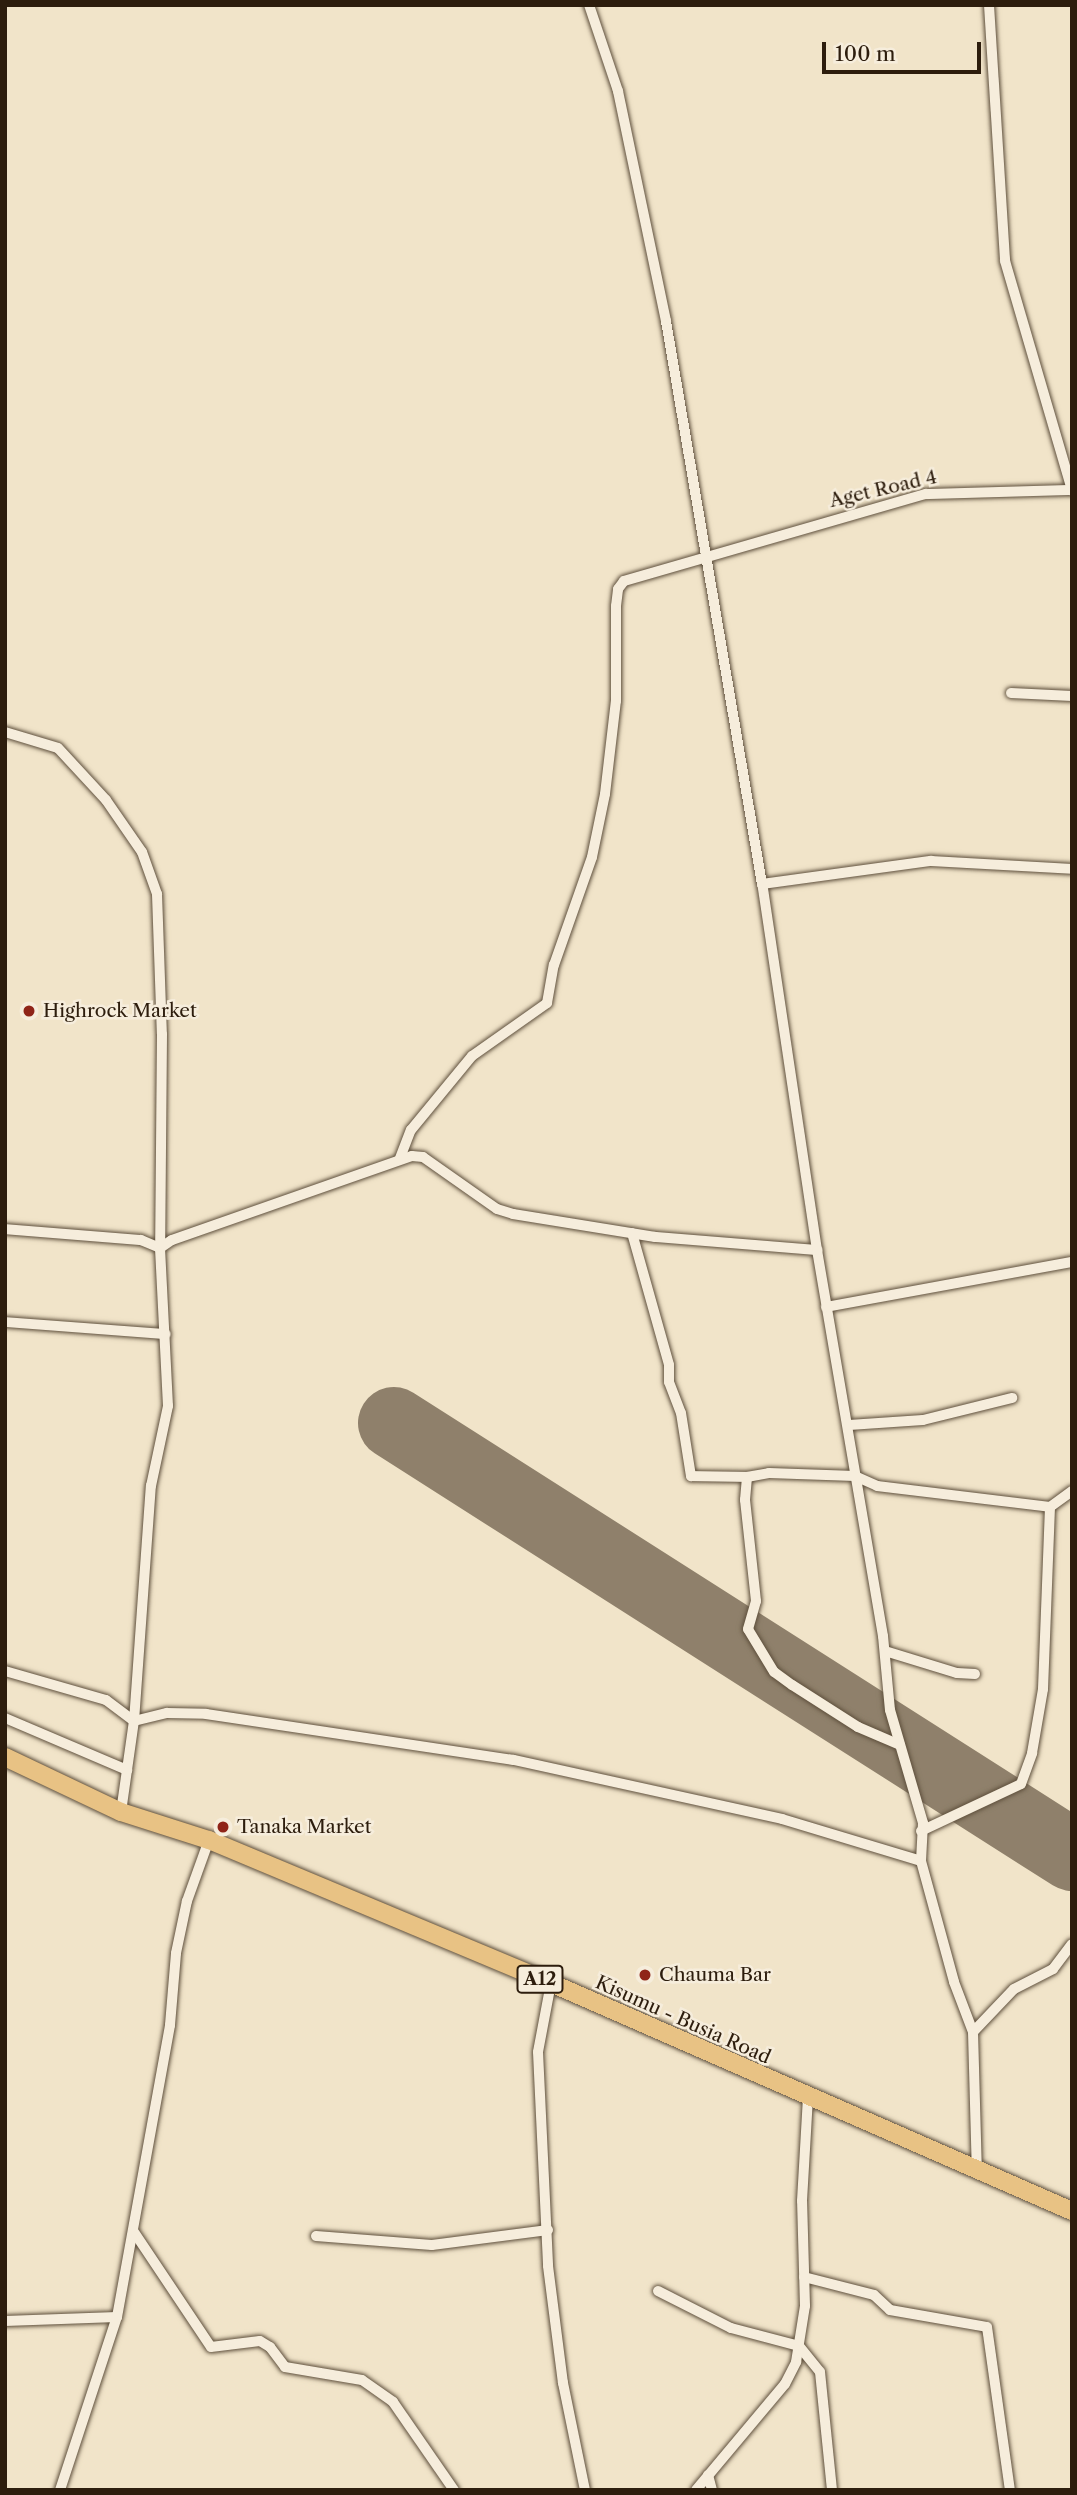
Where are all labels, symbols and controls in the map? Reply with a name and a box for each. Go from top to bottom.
scale bar [825,28,984,72]
text: 100 m [835,41,896,66]
street label: Aget Road 4 [827,466,939,512]
place label: Highrock Market [43,1000,197,1022]
marker: Highrock Market [21,1003,37,1019]
place label: Tanaka Market [237,1816,372,1838]
marker: Tanaka Market [215,1819,231,1835]
place label: Chauma Bar [659,1964,771,1986]
road number: A12 [516,1965,564,1994]
marker: Chauma Bar [637,1967,653,1983]
street label: Kisumu - Busia Road [592,1971,774,2069]

